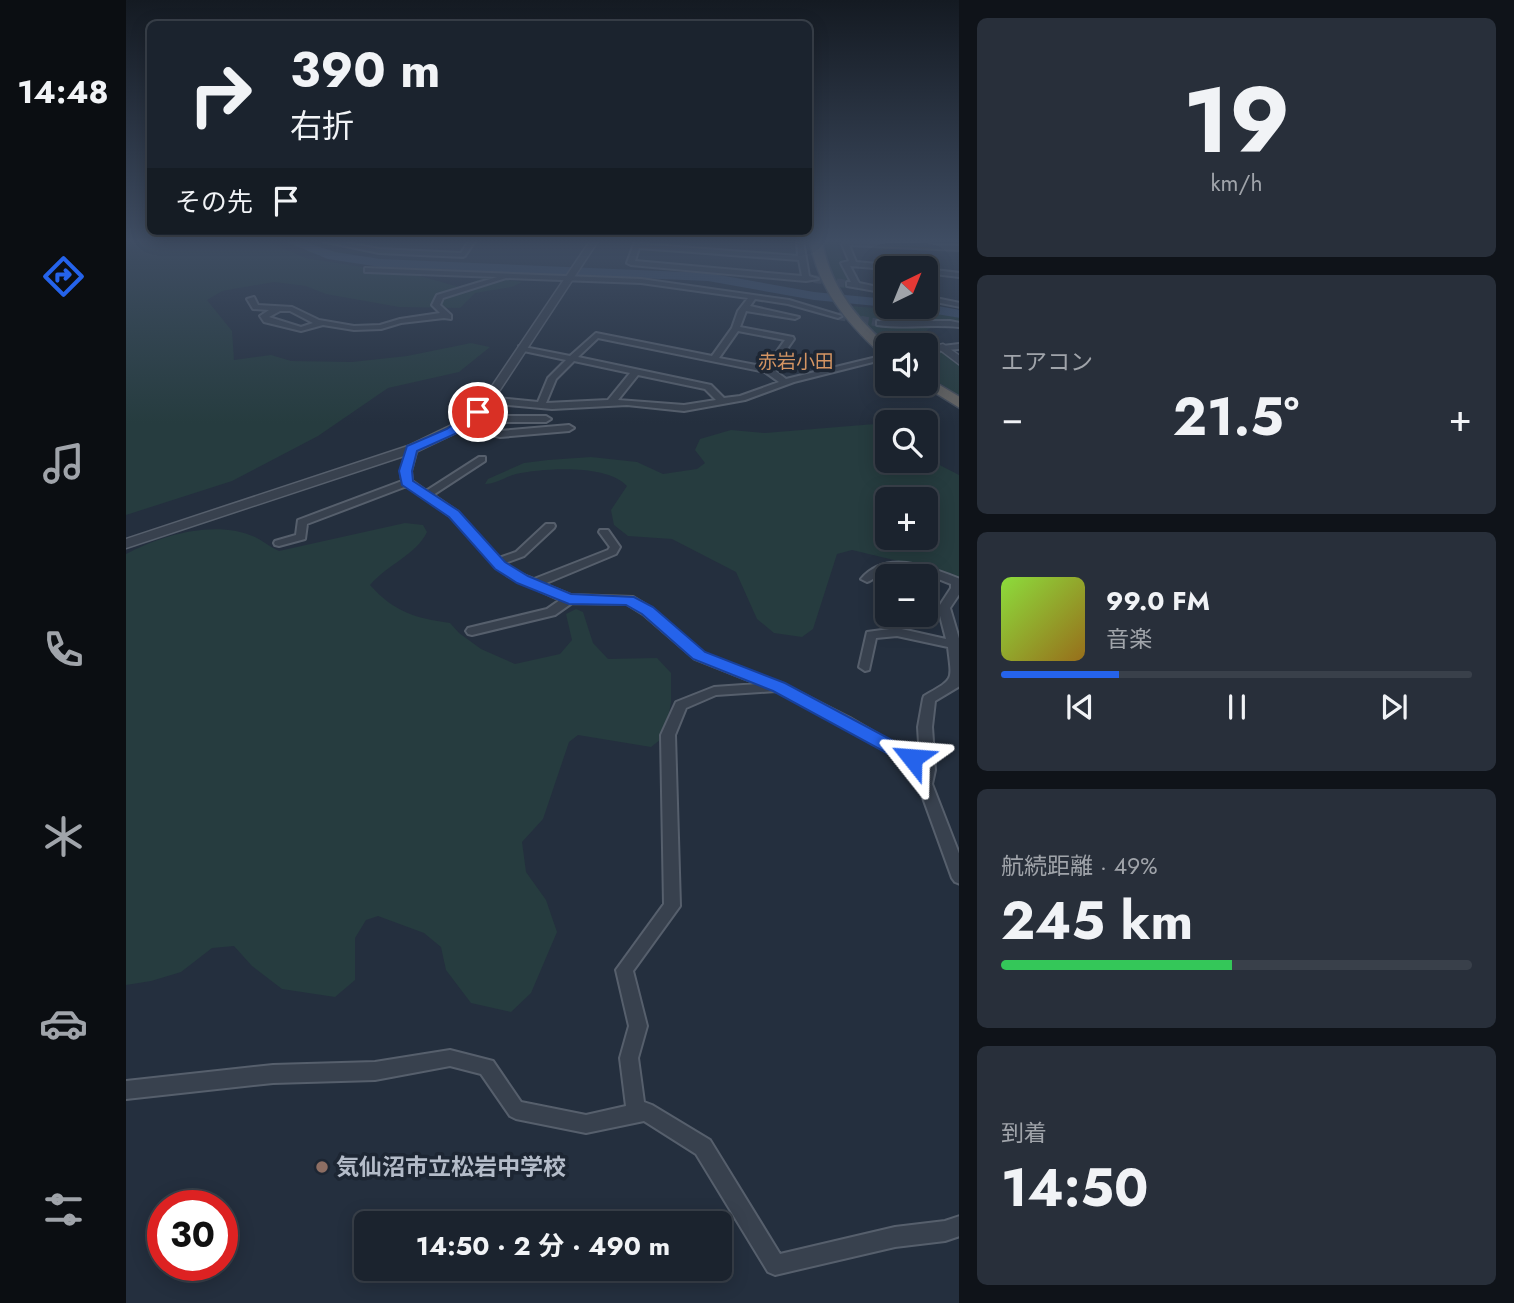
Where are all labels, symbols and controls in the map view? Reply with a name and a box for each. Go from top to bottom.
text: 390 m [290,35,441,105]
icon: right [175,49,266,140]
text: 19 [1183,55,1290,186]
text: 14:48 [17,69,109,115]
text: 右折 [290,103,354,149]
text: km/h [1211,166,1262,200]
icon: arrive [267,182,305,220]
text: その先 [175,183,253,221]
icon: directions [39,252,88,301]
north arrow [875,256,938,318]
map controls [875,256,938,627]
button: sound [875,333,938,396]
text: エアコン [1001,345,1093,379]
district label: 赤岩小田 [758,348,834,375]
text: 21.5° [1173,379,1299,455]
pin [448,382,508,442]
text: − [1001,390,1023,445]
text: + [1449,390,1472,445]
icon: arrive [459,393,497,431]
button: search [875,410,938,473]
icon: music [39,439,88,488]
button: + [875,487,938,550]
button: − [875,564,938,627]
text: 99.0 FM [1106,582,1210,620]
text: 音楽 [1106,622,1152,656]
icon: phone [39,625,88,674]
icon: previous [1061,688,1099,726]
icon: pause [1218,688,1256,726]
icon: next [1375,688,1413,726]
position arrow [875,721,949,795]
icon: climate [39,812,88,861]
text: 航続距離 · 49% [1001,849,1158,883]
text: 245 km [1001,883,1193,959]
icon: car [39,999,88,1048]
text: 到着 [1001,1116,1047,1150]
place label: 気仙沼市立松岩中学校 [336,1150,566,1184]
text: 14:50 [1001,1150,1148,1226]
marker: 気仙沼市立松岩中学校 [314,1159,330,1175]
icon: filters [39,1185,88,1234]
speed limit sign: 30 [147,1190,238,1281]
text: 14:50 · 2 分 · 490 m [416,1227,670,1265]

